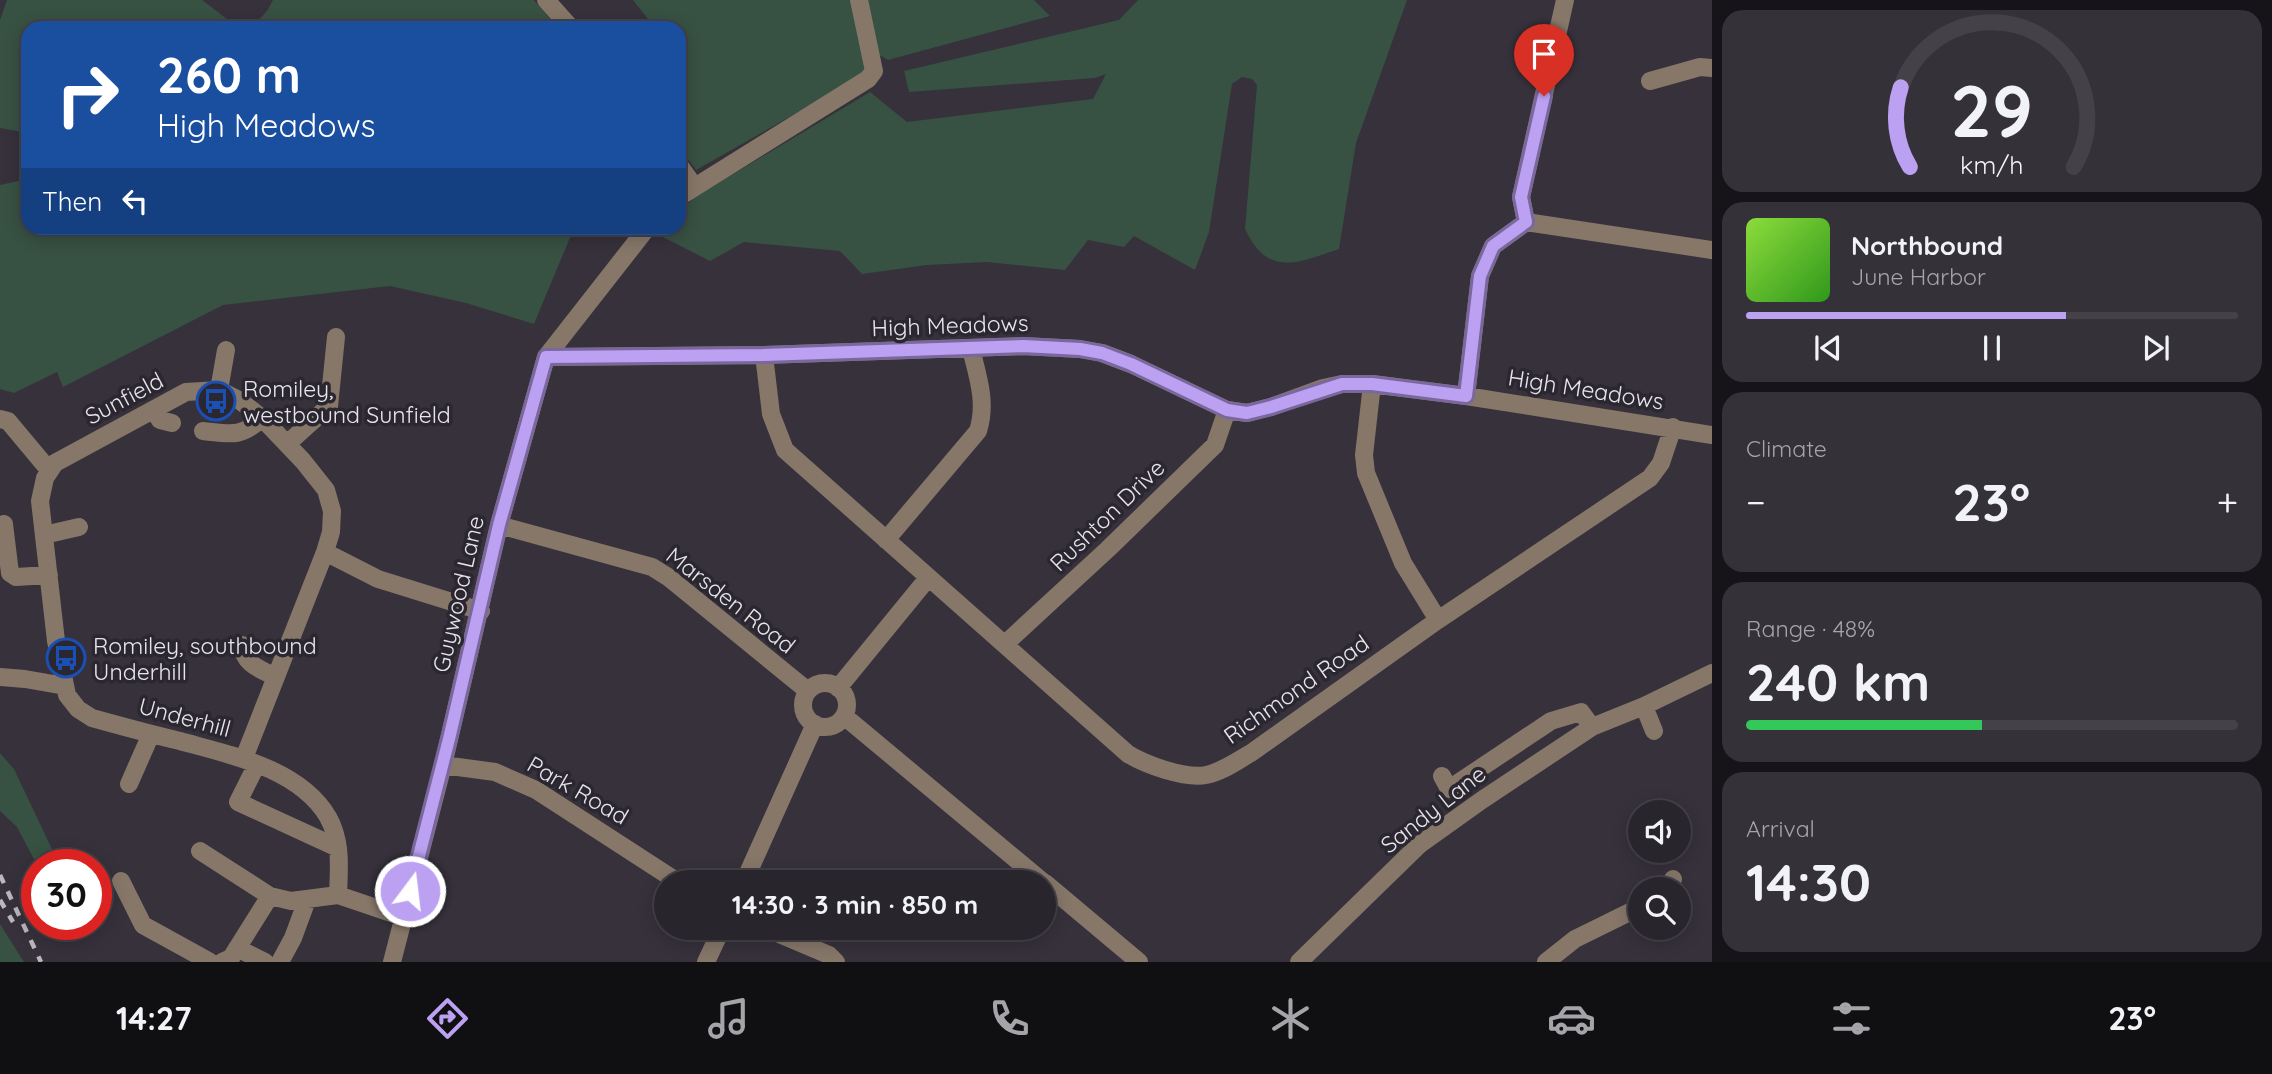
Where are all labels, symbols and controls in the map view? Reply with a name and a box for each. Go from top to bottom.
pin [1514,24,1574,96]
icon: arrive [1525,35,1563,73]
text: 260 m [157,44,301,105]
icon: right [42,49,133,140]
text: 29 [1951,64,2033,155]
text: High Meadows [157,105,375,145]
text: km/h [1960,149,2024,180]
icon: left [116,182,154,220]
text: Then [42,185,102,218]
text: Northbound [1851,229,2003,262]
text: June Harbor [1851,262,1986,291]
street label: High Meadows [871,308,1029,342]
icon: previous [1809,329,1847,367]
icon: pause [1973,329,2011,367]
icon: next [2137,329,2175,367]
street label: High Meadows [1506,362,1666,416]
street label: Sunfield [80,365,168,431]
place label: Romiley, westbound Sunfield [243,374,451,429]
bus stop icon: Romiley, westbound Sunfield [195,380,237,422]
text: Climate [1746,434,1827,463]
street label: Rushton Drive [1043,453,1171,577]
text: 23° [1952,469,2030,534]
text: − [1746,478,1766,526]
text: + [2217,478,2238,526]
street label: Guywood Lane [426,513,490,675]
street label: Marsden Road [661,540,801,660]
text: Range · 48% [1746,614,1875,643]
street label: Richmond Road [1218,628,1374,750]
place label: Romiley, southbound Underhill [93,631,317,686]
bus stop icon: Romiley, southbound Underhill [45,637,87,679]
text: 240 km [1746,649,1930,714]
street label: Underhill [136,691,234,743]
street label: Park Road [522,749,634,831]
street label: Sandy Lane [1374,759,1492,859]
map controls [1628,800,1691,940]
button: sound [1628,800,1691,863]
text: Arrival [1746,814,1815,843]
speed limit sign: 30 [21,849,112,940]
text: 14:30 [1746,849,1871,914]
position arrow [373,854,447,928]
button: search [1628,877,1691,940]
text: 14:30 · 3 min · 850 m [732,888,978,921]
icon: directions [423,994,472,1043]
icon: music [704,994,753,1043]
icon: phone [985,994,1034,1043]
icon: climate [1266,994,1315,1043]
icon: car [1547,994,1596,1043]
icon: filters [1827,994,1876,1043]
text: 14:27 [116,998,192,1038]
text: 23° [2108,998,2156,1038]

